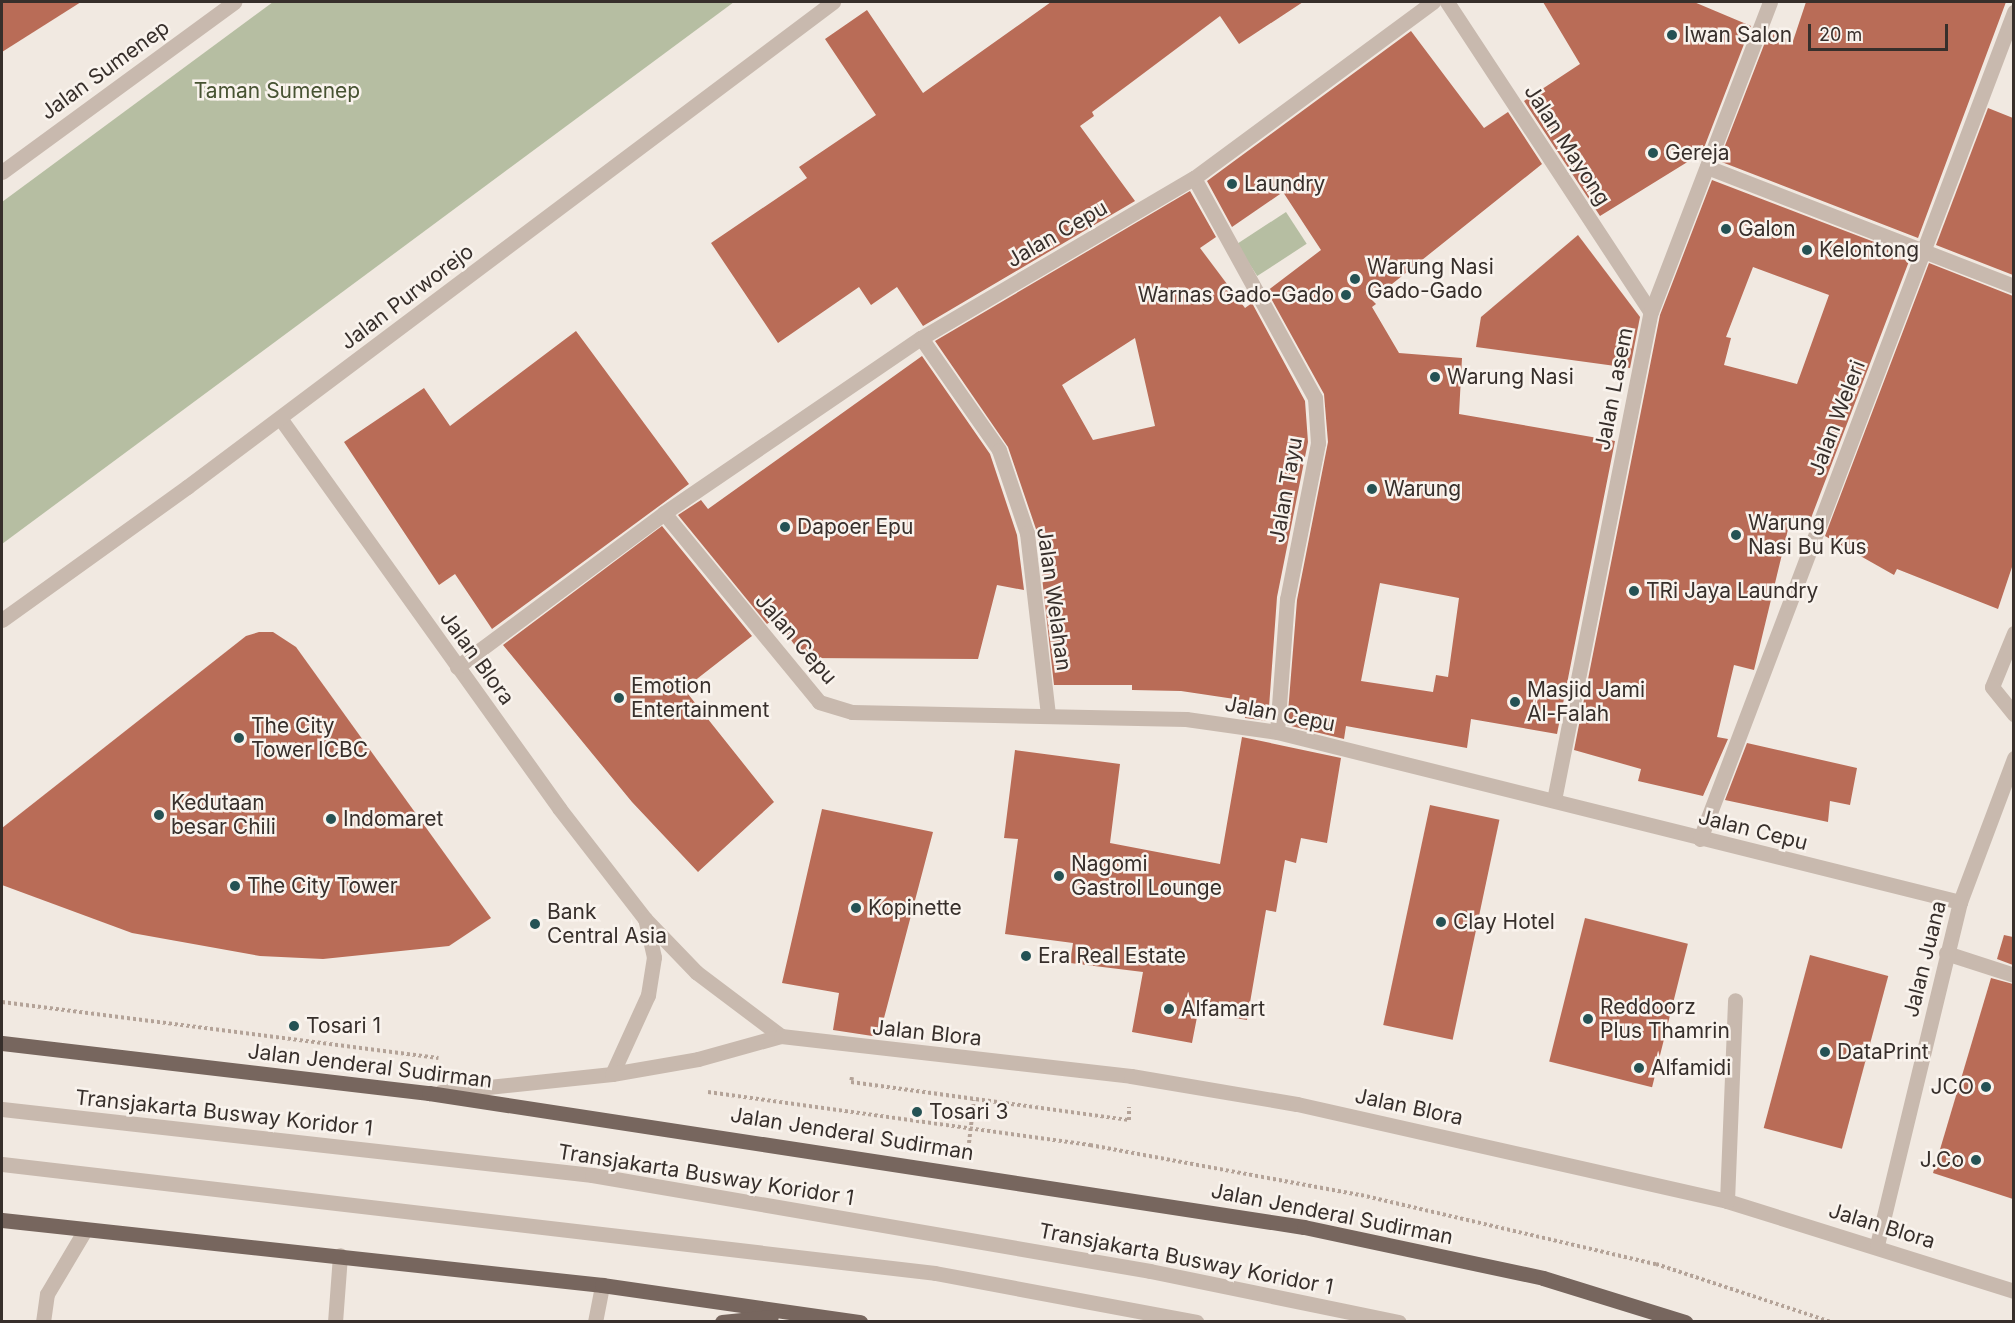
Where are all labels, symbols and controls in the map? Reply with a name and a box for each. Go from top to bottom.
scale bar [1811,12,1950,50]
street label: Jalan Sumenep [36,15,174,125]
place label: Iwan Salon [1684,22,1792,48]
text: 20 m [1819,24,1862,45]
marker: Iwan Salon [1665,28,1679,42]
park label: Taman Sumenep [194,78,360,104]
street label: Jalan Mayong [1519,80,1615,210]
place label: Gereja [1665,140,1730,166]
marker: Gereja [1646,146,1660,160]
place label: Laundry [1244,171,1325,197]
marker: Laundry [1225,177,1239,191]
street label: Jalan Cepu [1002,195,1112,273]
place label: Galon [1738,216,1796,242]
marker: Galon [1719,222,1733,236]
place label: Kelontong [1819,237,1919,263]
street label: Jalan Purworejo [336,239,478,355]
marker: Kelontong [1800,243,1814,257]
place label: Warung Nasi Gado-Gado [1367,254,1494,304]
marker: Warung Nasi Gado-Gado [1348,272,1362,286]
place label: Warnas Gado-Gado [1138,282,1334,308]
marker: Warnas Gado-Gado [1339,288,1353,302]
street label: Jalan Lasem [1590,326,1638,452]
street label: Jalan Weleri [1803,357,1871,479]
place label: Warung Nasi [1447,364,1574,390]
marker: Warung Nasi [1428,370,1442,384]
street label: Jalan Tayu [1264,435,1308,545]
place label: Warung [1384,476,1461,502]
marker: Warung [1365,482,1379,496]
place label: Warung Nasi Bu Kus [1748,510,1867,560]
place label: Dapoer Epu [797,514,913,540]
marker: Dapoer Epu [778,520,792,534]
street label: Jalan Welahan [1031,526,1077,672]
marker: Warung Nasi Bu Kus [1729,528,1743,542]
place label: TRi Jaya Laundry [1646,578,1818,604]
marker: TRi Jaya Laundry [1627,584,1641,598]
street label: Jalan Cepu [750,589,842,689]
street label: Jalan Blora [434,606,520,710]
place label: Emotion Entertainment [631,673,769,723]
place label: Masjid Jami Al-Falah [1527,677,1645,727]
marker: Emotion Entertainment [612,691,626,705]
street label: Jalan Cepu [1223,691,1337,737]
marker: Masjid Jami Al-Falah [1508,695,1522,709]
place label: The City Tower ICBC [251,713,368,763]
marker: The City Tower ICBC [232,731,246,745]
place label: Kedutaan besar Chili [171,790,276,840]
street label: Jalan Cepu [1696,804,1810,856]
place label: Indomaret [343,806,443,832]
marker: Kedutaan besar Chili [152,808,166,822]
marker: Indomaret [324,812,338,826]
place label: Nagomi Gastrol Lounge [1071,851,1222,901]
marker: Nagomi Gastrol Lounge [1052,869,1066,883]
place label: The City Tower [247,873,398,899]
marker: The City Tower [228,879,242,893]
place label: Kopinette [868,895,962,921]
street label: Jalan Juana [1898,898,1952,1020]
place label: Bank Central Asia [547,899,667,949]
marker: Kopinette [849,901,863,915]
place label: Clay Hotel [1453,909,1555,935]
marker: Clay Hotel [1434,915,1448,929]
marker: Bank Central Asia [528,917,542,931]
place label: Era Real Estate [1038,943,1186,969]
marker: Era Real Estate [1019,949,1033,963]
place label: Reddoorz Plus Thamrin [1600,994,1730,1044]
place label: Alfamart [1181,996,1265,1022]
marker: Alfamart [1162,1002,1176,1016]
marker: Reddoorz Plus Thamrin [1581,1012,1595,1026]
place label: Tosari 1 [306,1013,381,1039]
street label: Jalan Blora [871,1015,983,1051]
marker: Tosari 1 [287,1019,301,1033]
street label: Jalan Jenderal Sudirman [246,1039,494,1093]
place label: DataPrint [1837,1039,1929,1065]
marker: DataPrint [1818,1045,1832,1059]
place label: Alfamidi [1651,1055,1731,1081]
marker: Alfamidi [1632,1061,1646,1075]
place label: JCO [1931,1074,1974,1100]
marker: JCO [1979,1080,1993,1094]
street label: Jalan Blora [1353,1083,1465,1131]
street label: Transjakarta Busway Koridor 1 [74,1085,374,1141]
place label: Tosari 3 [929,1099,1009,1125]
street label: Jalan Jenderal Sudirman [729,1102,975,1166]
marker: Tosari 3 [910,1105,924,1119]
street label: Transjakarta Busway Koridor 1 [556,1139,856,1211]
place label: J.Co [1920,1147,1964,1173]
marker: J.Co [1969,1153,1983,1167]
street label: Jalan Jenderal Sudirman [1209,1178,1455,1250]
street label: Jalan Blora [1826,1198,1938,1254]
street label: Transjakarta Busway Koridor 1 [1037,1218,1335,1300]

